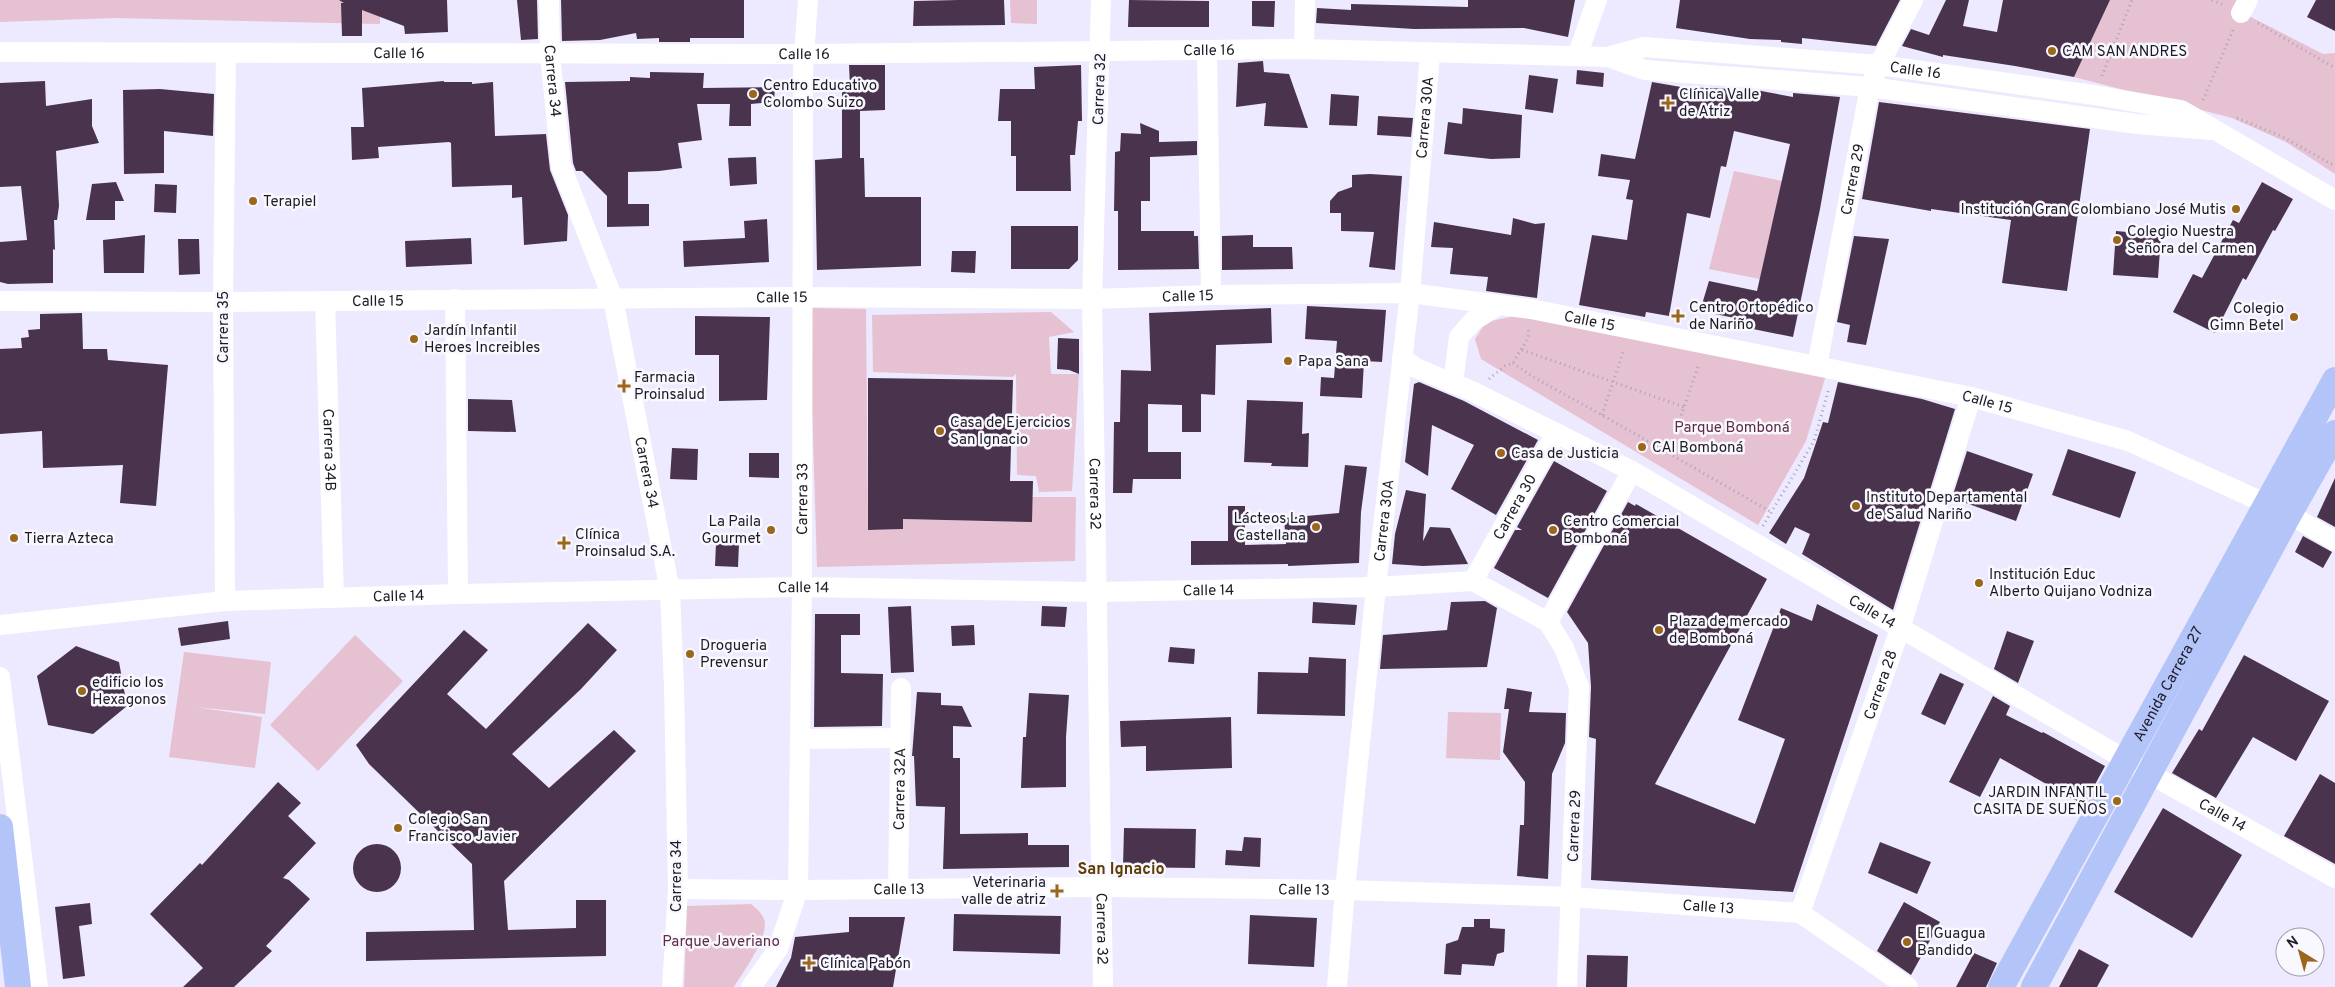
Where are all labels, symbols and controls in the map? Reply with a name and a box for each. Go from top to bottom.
street label: Calle 16 [1183,42,1235,61]
place label: CAM SAN ANDRES [2062,43,2187,62]
street label: Calle 16 [373,45,425,64]
street label: Carrera 34 [539,45,564,118]
marker: CAM SAN ANDRES [2046,45,2058,57]
street label: Calle 16 [778,46,830,65]
street label: Carrera 32 [1090,53,1111,125]
street label: Calle 16 [1888,59,1942,85]
street label: Carrera 30A [1413,76,1439,160]
place label: Centro Educativo Colombo Suizo [763,77,877,113]
place label: Clínica Valle de Atriz [1679,86,1759,122]
marker: Centro Educativo Colombo Suizo [747,88,759,100]
marker: Clínica Valle de Atriz [1661,96,1675,110]
street label: Carrera 29 [1838,142,1870,217]
place label: Terapiel [263,193,317,212]
marker: Terapiel [247,195,259,207]
place label: Institución Gran Colombiano José Mutis [1960,201,2226,220]
marker: Institución Gran Colombiano José Mutis [2230,203,2242,215]
place label: Colegio Nuestra Señora del Carmen [2127,223,2255,259]
marker: Colegio Nuestra Señora del Carmen [2111,234,2123,246]
street label: Calle 15 [1162,287,1214,308]
street label: Calle 15 [756,289,808,308]
street label: Carrera 35 [215,291,234,363]
street label: Calle 15 [352,292,404,312]
place label: Centro Ortopédico de Nariño [1689,299,1814,335]
place label: Colegio Gimn Betel [2210,300,2284,336]
street label: Calle 15 [1562,308,1617,337]
marker: Centro Ortopédico de Nariño [1671,309,1685,323]
marker: Colegio Gimn Betel [2288,311,2300,323]
place label: Jardín Infantil Heroes Increibles [424,322,540,358]
marker: Jardín Infantil Heroes Increibles [408,333,420,345]
place label: Papa Sana [1298,353,1369,372]
marker: Papa Sana [1282,355,1294,367]
place label: Farmacia Proinsalud [634,369,705,405]
marker: Farmacia Proinsalud [618,380,630,392]
street label: Calle 15 [1960,387,2015,419]
street label: Carrera 34B [317,408,339,491]
place label: Casa de Ejercicios San Ignacio [950,414,1071,450]
park label: Parque Bomboná [1674,419,1790,438]
marker: Casa de Ejercicios San Ignacio [934,425,946,437]
street label: Carrera 34 [629,435,662,510]
place label: CAI Bomboná [1652,439,1743,458]
marker: CAI Bomboná [1636,441,1648,453]
place label: Casa de Justicia [1511,445,1619,464]
marker: Casa de Justicia [1495,447,1507,459]
street label: Carrera 32 [1084,458,1104,530]
street label: Carrera 33 [794,463,813,535]
street label: Carrera 30 [1490,471,1542,544]
street label: Carrera 30A [1371,478,1399,563]
place label: Instituto Departamental de Salud Nariño [1866,489,2027,525]
marker: Instituto Departamental de Salud Nariño [1850,500,1862,512]
place label: Lácteos La Castellana [1233,510,1306,546]
place label: La Paila Gourmet [701,513,761,549]
place label: Centro Comercial Bomboná [1563,513,1679,549]
marker: Lácteos La Castellana [1310,521,1322,533]
marker: La Paila Gourmet [765,524,777,536]
marker: Centro Comercial Bomboná [1547,524,1559,536]
place label: Clínica Proinsalud S.A. [575,526,675,562]
place label: Tierra Azteca [24,530,114,549]
marker: Tierra Azteca [8,532,20,544]
marker: Clínica Proinsalud S.A. [557,536,571,550]
place label: Institución Educ Alberto Quijano Vodniza [1989,566,2152,602]
marker: Institución Educ Alberto Quijano Vodniza [1973,577,1985,589]
street label: Calle 14 [778,579,830,598]
street label: Calle 14 [1182,582,1235,601]
street label: Calle 14 [373,587,425,608]
street label: Calle 14 [1844,592,1899,634]
place label: Plaza de mercado de Bomboná [1669,613,1788,649]
marker: Plaza de mercado de Bomboná [1653,624,1665,636]
street label: Avenida Carrera 27 [2130,624,2208,745]
place label: Drogueria Prevensur [700,637,768,673]
marker: Drogueria Prevensur [684,648,696,660]
street label: Carrera 28 [1861,648,1903,723]
place label: edificio los Hexagonos [92,674,166,710]
marker: edificio los Hexagonos [76,685,88,697]
street label: Carrera 32A [891,748,911,830]
place label: JARDIN INFANTIL CASITA DE SUEÑOS [1973,784,2107,820]
street label: Carrera 29 [1565,790,1586,863]
marker: JARDIN INFANTIL CASITA DE SUEÑOS [2111,795,2123,807]
street label: Calle 14 [2195,795,2249,837]
place label: Colegio San Francisco Javier [408,811,517,847]
marker: Colegio San Francisco Javier [392,822,404,834]
street label: Carrera 34 [668,840,687,912]
district label: San Ignacio [1077,860,1165,880]
place label: Veterinaria valle de atriz [961,874,1046,910]
street label: Calle 13 [873,881,925,900]
street label: Calle 13 [1278,881,1330,901]
marker: Veterinaria valle de atriz [1050,884,1064,898]
street label: Carrera 32 [1090,893,1111,965]
street label: Calle 13 [1682,897,1735,919]
place label: El Guagua Bandido [1917,925,1985,961]
north arrow [2275,927,2325,977]
park label: Parque Javeriano [662,933,780,952]
text: N [2284,933,2302,953]
marker: El Guagua Bandido [1901,936,1913,948]
place label: Clínica Pabón [820,955,911,974]
marker: Clínica Pabón [802,956,816,970]

